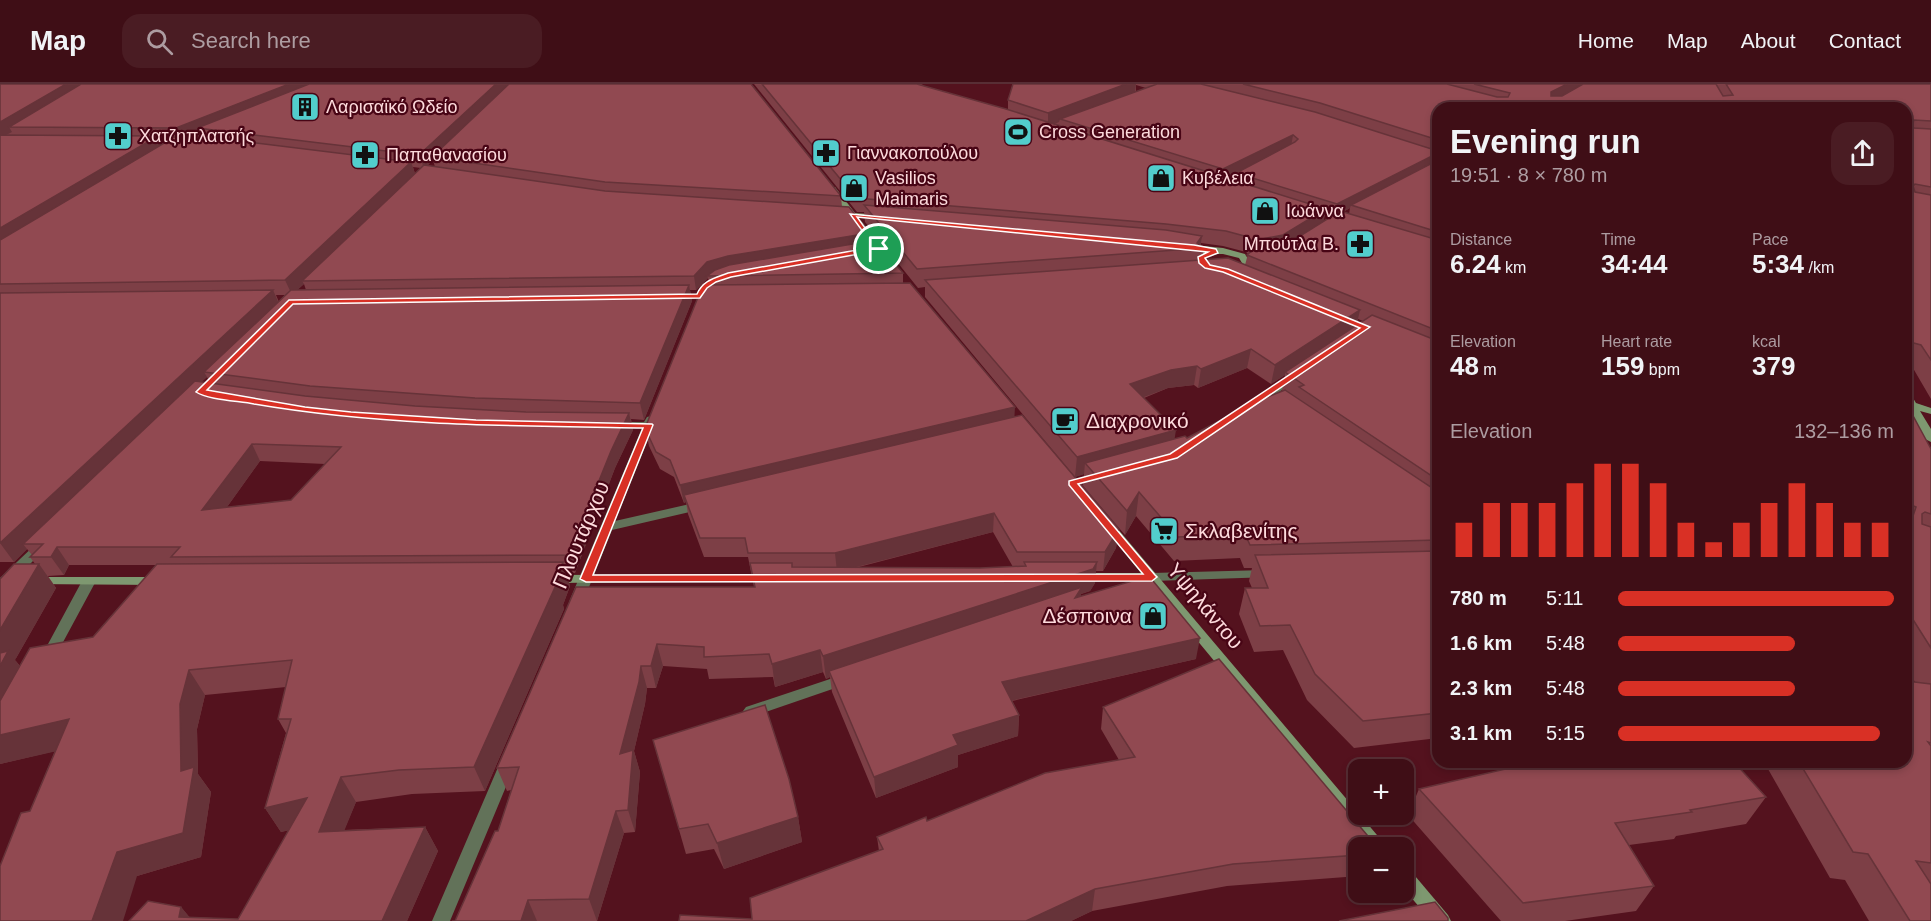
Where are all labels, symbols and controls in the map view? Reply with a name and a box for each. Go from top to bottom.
search box [122,14,542,68]
text: Map [30,25,86,56]
icon: search [143,25,176,58]
text: Search here [191,28,311,53]
text: Home [1578,29,1634,52]
text: Map [1667,29,1708,52]
text: About [1741,29,1796,52]
text: Contact [1829,29,1901,52]
building icon: Λαρισαϊκό Ωδείο [289,91,321,123]
place label: Λαρισαϊκό Ωδείο [326,97,457,117]
sports icon: Cross Generation [1002,116,1034,148]
pharmacy icon: Χατζηπλατσής [102,120,134,152]
place label: Cross Generation [1039,122,1180,142]
button: share [1831,122,1894,185]
text: Evening run [1450,123,1641,160]
place label: Χατζηπλατσής [139,126,254,146]
pharmacy icon: Γιαννακοπούλου [810,137,842,169]
pharmacy icon: Παπαθανασίου [349,139,381,171]
place label: Γιαννακοπούλου [847,143,978,163]
place label: Παπαθανασίου [386,145,507,165]
shop icon: Κυβέλεια [1145,162,1177,194]
text: 19:51 · 8 × 780 m [1450,164,1607,186]
place label: Vasilios Maimaris [875,168,948,209]
place label: Κυβέλεια [1182,168,1254,188]
shop icon: Vasilios Maimaris [838,172,870,204]
shop icon: Ιωάννα [1249,195,1281,227]
place label: Ιωάννα [1286,201,1344,221]
pin [853,223,904,274]
pharmacy icon: Μπούτλα Β. [1344,228,1376,260]
text: Distance [1450,231,1512,248]
text: Time [1601,231,1636,248]
text: Pace [1752,231,1788,248]
icon: arrive [862,232,895,265]
place label: Μπούτλα Β. [1244,234,1339,254]
text: 6.24 [1450,249,1501,279]
text: 34:44 [1601,249,1668,279]
text: 5:34 [1752,249,1804,279]
text: km [1501,259,1526,276]
text: /km [1804,259,1834,276]
text: Elevation [1450,333,1516,350]
text: Heart rate [1601,333,1672,350]
text: kcal [1752,333,1780,350]
text: 48 [1450,351,1479,381]
text: 159 [1601,351,1644,381]
text: 379 [1752,351,1795,381]
text: m [1479,361,1497,378]
text: bpm [1644,361,1680,378]
cafe icon: Διαχρονικό [1049,405,1081,437]
place label: Διαχρονικό [1086,409,1189,432]
text: Elevation [1450,420,1532,442]
text: 132–136 m [1794,420,1894,442]
street label: Πλουτάρχου [548,478,613,592]
supermarket icon: Σκλαβενίτης [1148,515,1180,547]
place label: Σκλαβενίτης [1185,519,1298,542]
street label: Υψηλάντου [1163,558,1248,653]
text: 780 m [1450,587,1507,609]
text: 5:11 [1546,587,1583,609]
shop icon: Δέσποινα [1137,600,1169,632]
place label: Δέσποινα [1042,604,1132,627]
text: 1.6 km [1450,632,1512,654]
text: 5:48 [1546,632,1585,654]
text: 2.3 km [1450,677,1512,699]
text: 5:48 [1546,677,1585,699]
text: 3.1 km [1450,722,1512,744]
text: 5:15 [1546,722,1585,744]
map controls [1348,759,1414,903]
button: + [1348,759,1414,825]
button: − [1348,837,1414,903]

